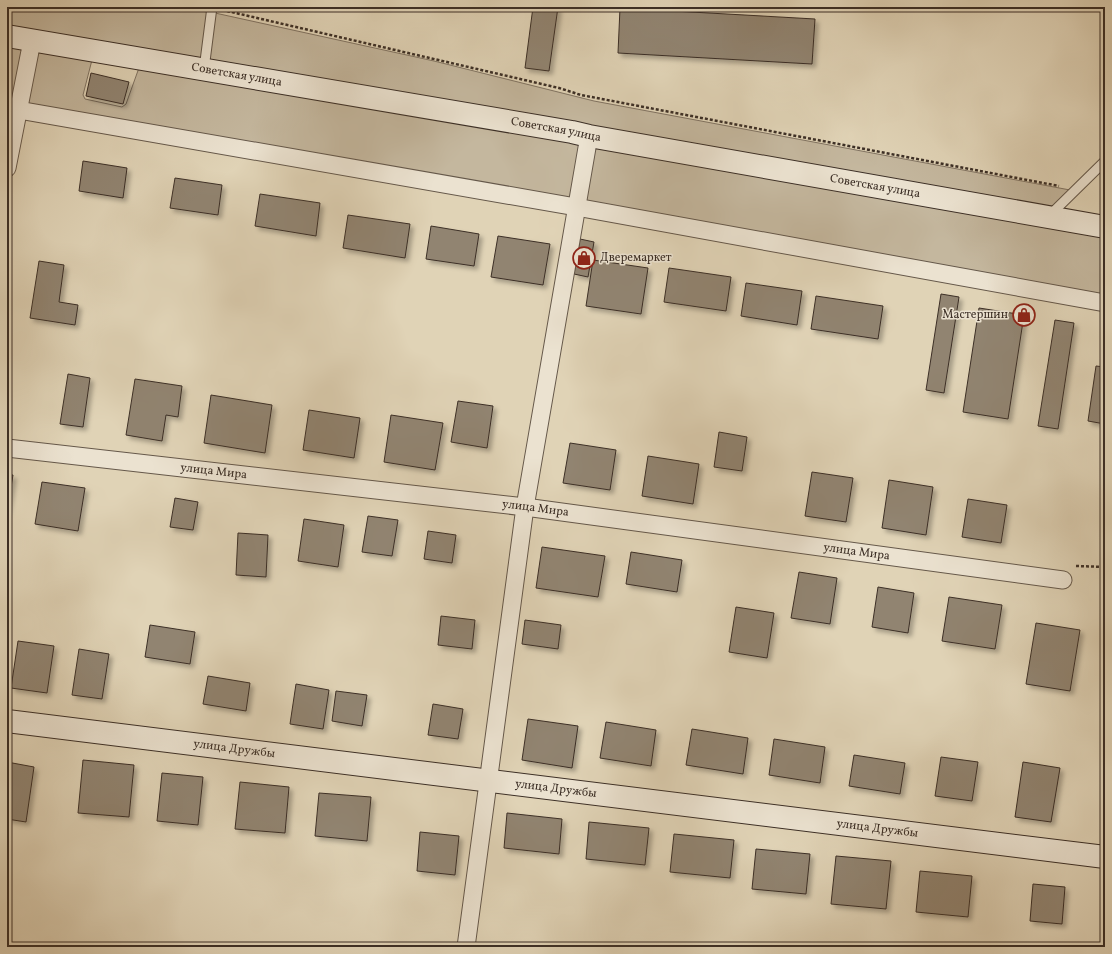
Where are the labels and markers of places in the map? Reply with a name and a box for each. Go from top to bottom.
shop icon: Дверемаркет [571,245,597,271]
place label: Дверемаркет [600,250,672,266]
shop icon: Мастершин [1011,302,1037,328]
place label: Мастершин [942,307,1008,323]

